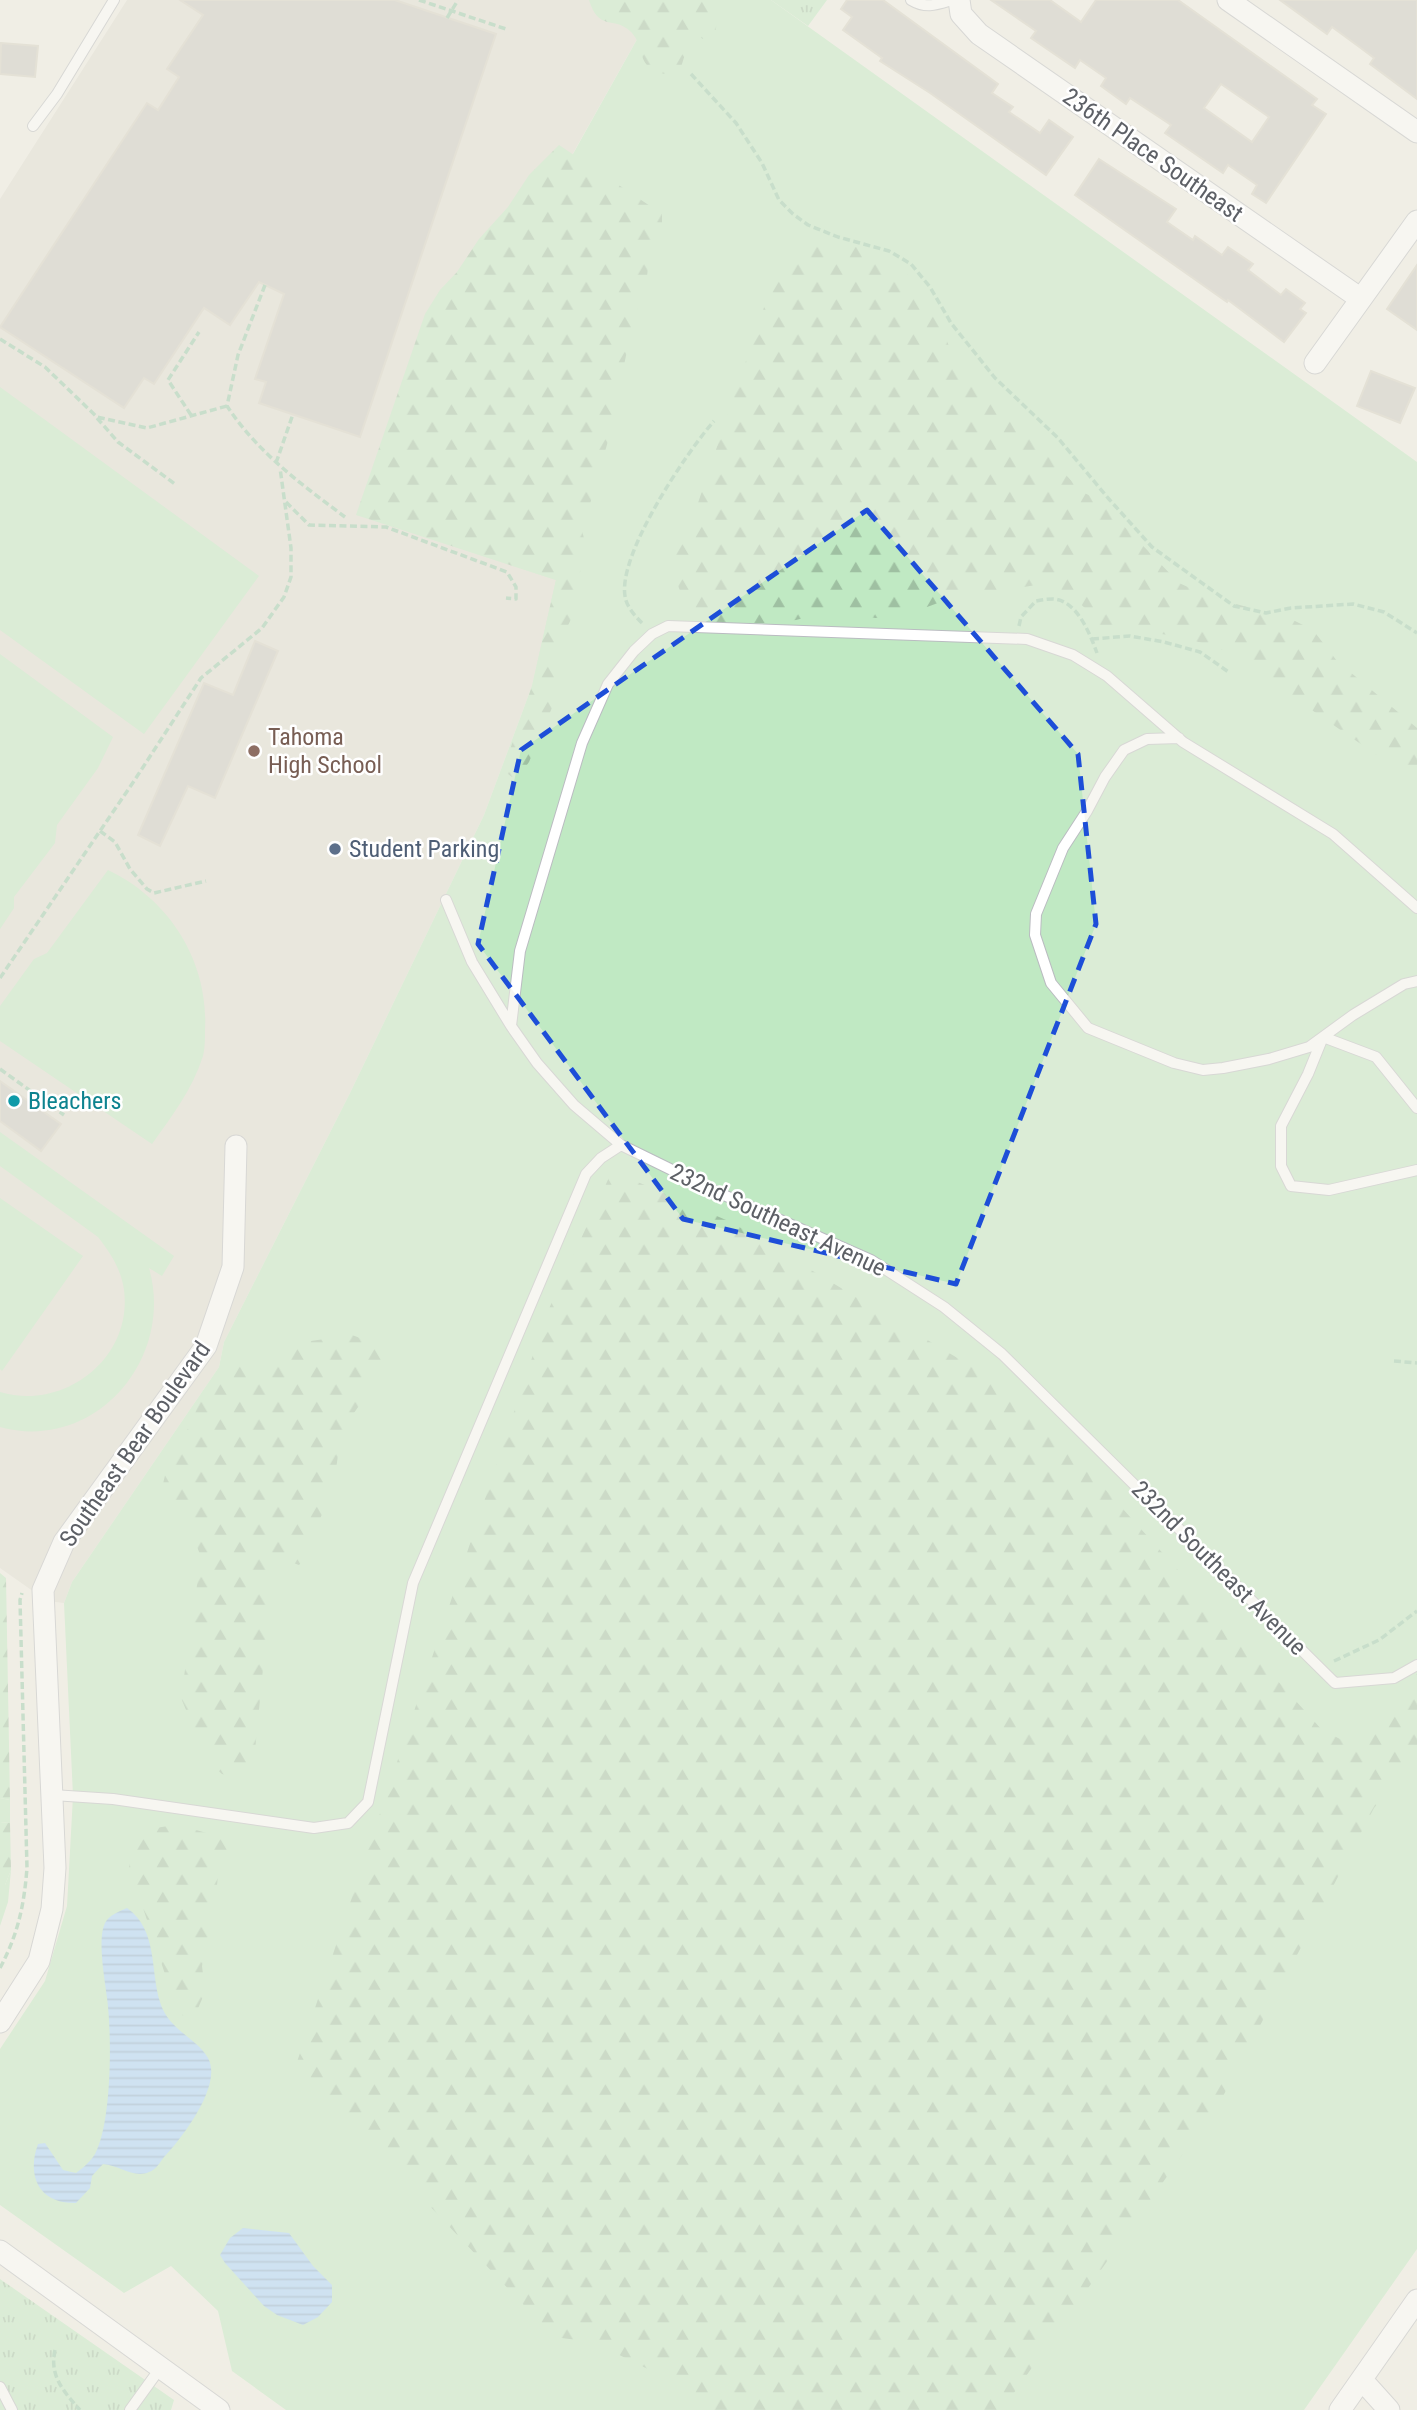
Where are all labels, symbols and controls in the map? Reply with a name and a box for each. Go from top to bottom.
street label: 236th Place Southeast [1058,82,1248,228]
place label: Tahoma High School [268,723,382,779]
marker: Tahoma High School [246,743,262,759]
place label: Student Parking [349,835,499,863]
marker: Student Parking [327,841,343,857]
place label: Bleachers [28,1087,122,1115]
marker: Bleachers [6,1093,22,1109]
street label: 232nd Southeast Avenue [666,1158,890,1282]
street label: Southeast Bear Boulevard [54,1336,216,1552]
street label: 232nd Southeast Avenue [1126,1475,1312,1661]

